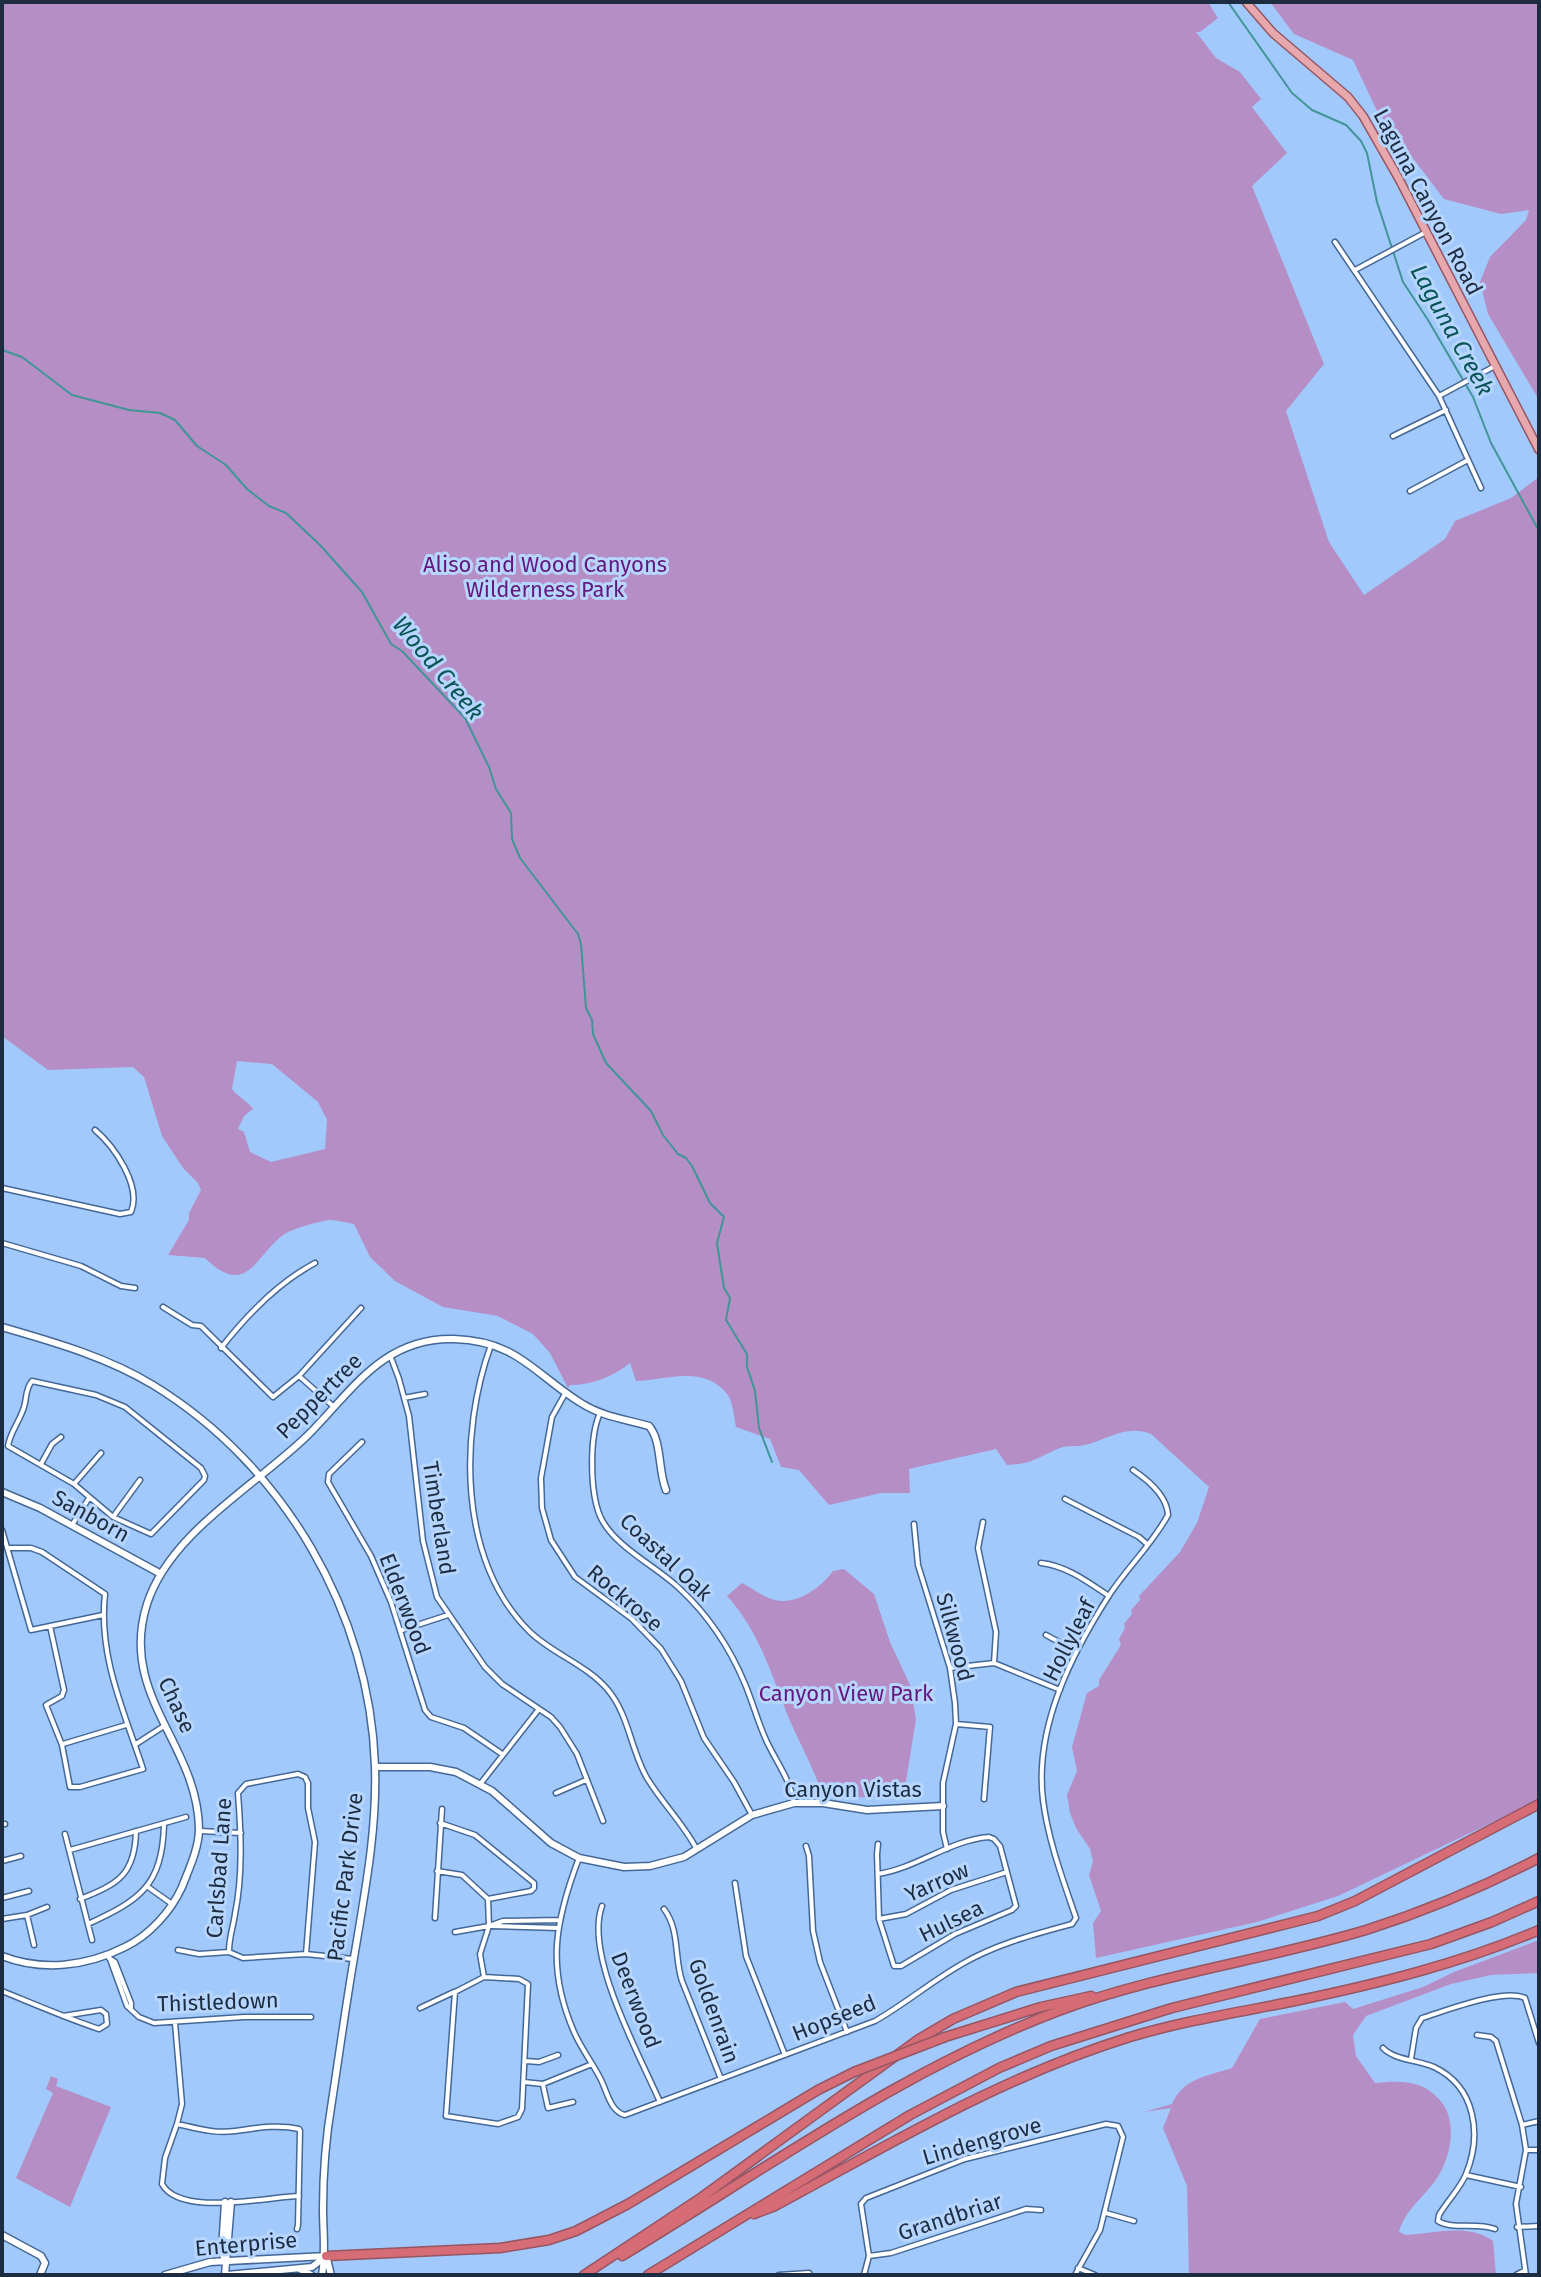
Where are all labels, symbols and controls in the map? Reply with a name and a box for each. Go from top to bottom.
street label: Laguna Canyon Road [1367,104,1489,300]
water label: Laguna Creek [1404,260,1500,400]
park label: Aliso and Wood Canyons Wilderness Park [423,551,667,603]
water label: Wood Creek [387,610,489,726]
street label: Peppertree [270,1347,368,1445]
street label: Timberland [417,1459,461,1577]
street label: Sanborn [48,1484,134,1548]
street label: Coastal Oak [614,1507,718,1607]
street label: Elderwood [373,1550,437,1658]
street label: Rockrose [582,1559,668,1637]
street label: Silkwood [930,1590,980,1684]
street label: Hollyleaf [1037,1593,1102,1686]
street label: Chase [152,1673,202,1737]
park label: Canyon View Park [759,1680,934,1707]
street label: Canyon Vistas [784,1776,922,1803]
street label: Pacific Park Drive [321,1791,369,1963]
street label: Carlsbad Lane [201,1797,237,1939]
street label: Yarrow [901,1856,973,1908]
street label: Hulsea [914,1894,988,1948]
street label: Deerwood [605,1948,667,2052]
street label: Goldenrain [683,1955,745,2067]
street label: Thistledown [157,1986,279,2018]
street label: Hopseed [788,1989,880,2047]
street label: Lindengrove [919,2111,1045,2171]
street label: Grandbriar [895,2187,1006,2247]
street label: Enterprise [194,2226,298,2262]

